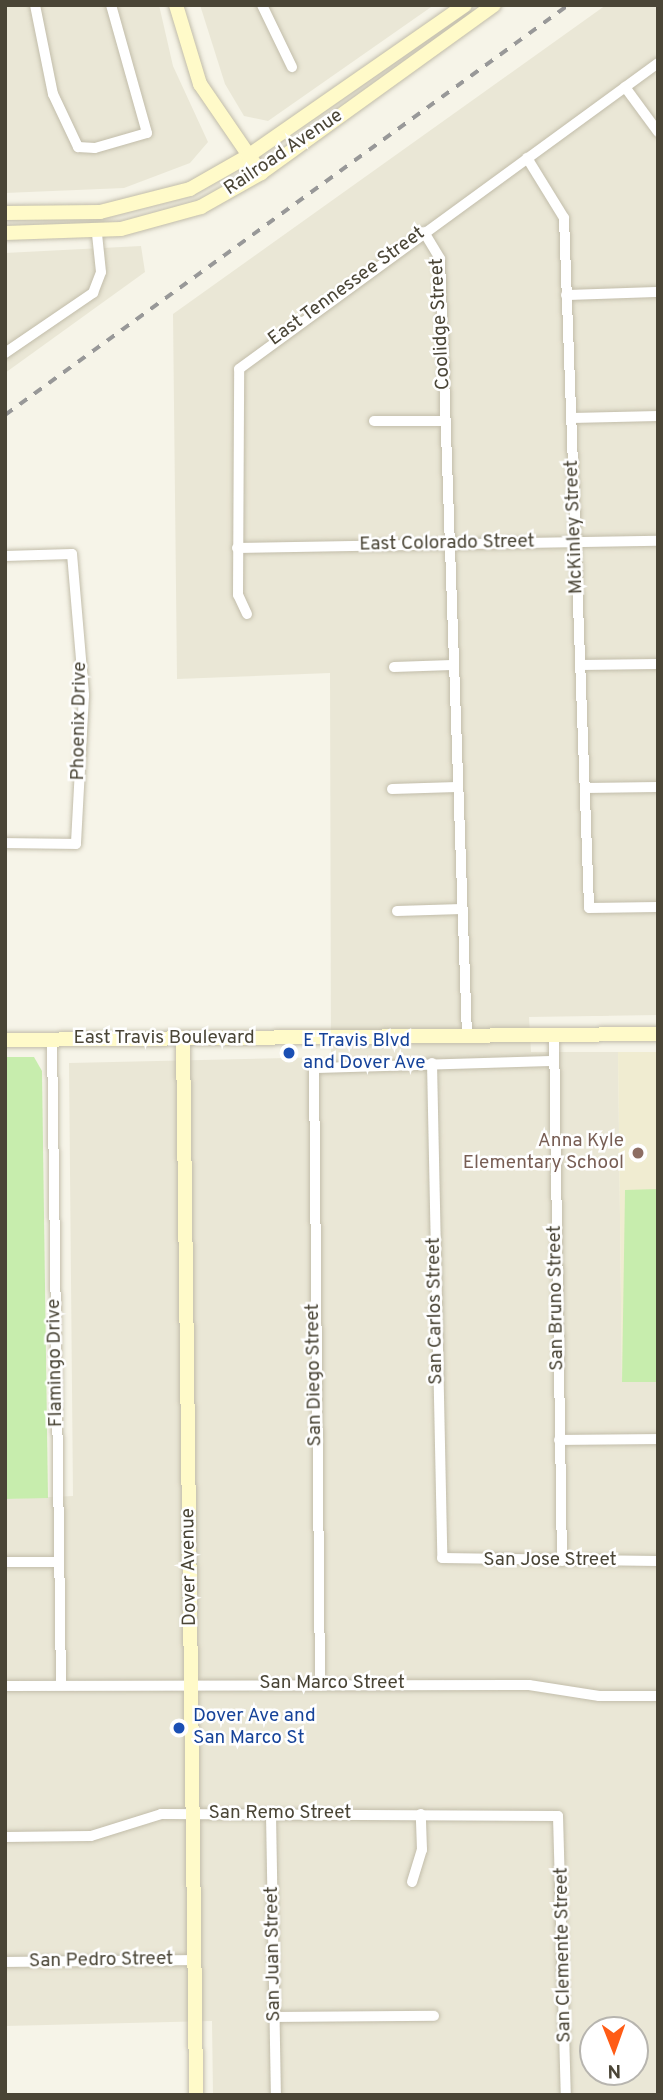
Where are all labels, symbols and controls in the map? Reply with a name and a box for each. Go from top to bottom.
street label: Railroad Avenue [220,105,348,201]
street label: East Tennessee Street [264,222,430,352]
street label: Coolidge Street [426,258,456,390]
street label: McKinley Street [561,459,589,595]
street label: East Colorado Street [359,531,535,557]
street label: Phoenix Drive [68,661,92,781]
street label: East Travis Boulevard [73,1028,255,1050]
place label: E Travis Blvd and Dover Ave [303,1031,426,1075]
marker: E Travis Blvd and Dover Ave [281,1045,297,1061]
place label: Anna Kyle Elementary School [463,1131,624,1175]
marker: Anna Kyle Elementary School [630,1145,646,1161]
street label: San Bruno Street [544,1225,570,1371]
street label: San Carlos Street [423,1237,449,1385]
street label: Flamingo Drive [43,1299,69,1427]
street label: San Diego Street [302,1303,328,1447]
street label: Dover Avenue [178,1507,202,1627]
street label: San Jose Street [483,1550,617,1572]
street label: San Marco Street [259,1673,405,1695]
place label: Dover Ave and San Marco St [193,1706,316,1750]
marker: Dover Ave and San Marco St [171,1720,187,1736]
street label: San Remo Street [208,1803,352,1825]
street label: San Clemente Street [551,1867,577,2043]
street label: San Juan Street [261,1886,287,2022]
street label: San Pedro Street [29,1948,173,1974]
north arrow [579,2016,649,2086]
text: N [607,2058,621,2082]

